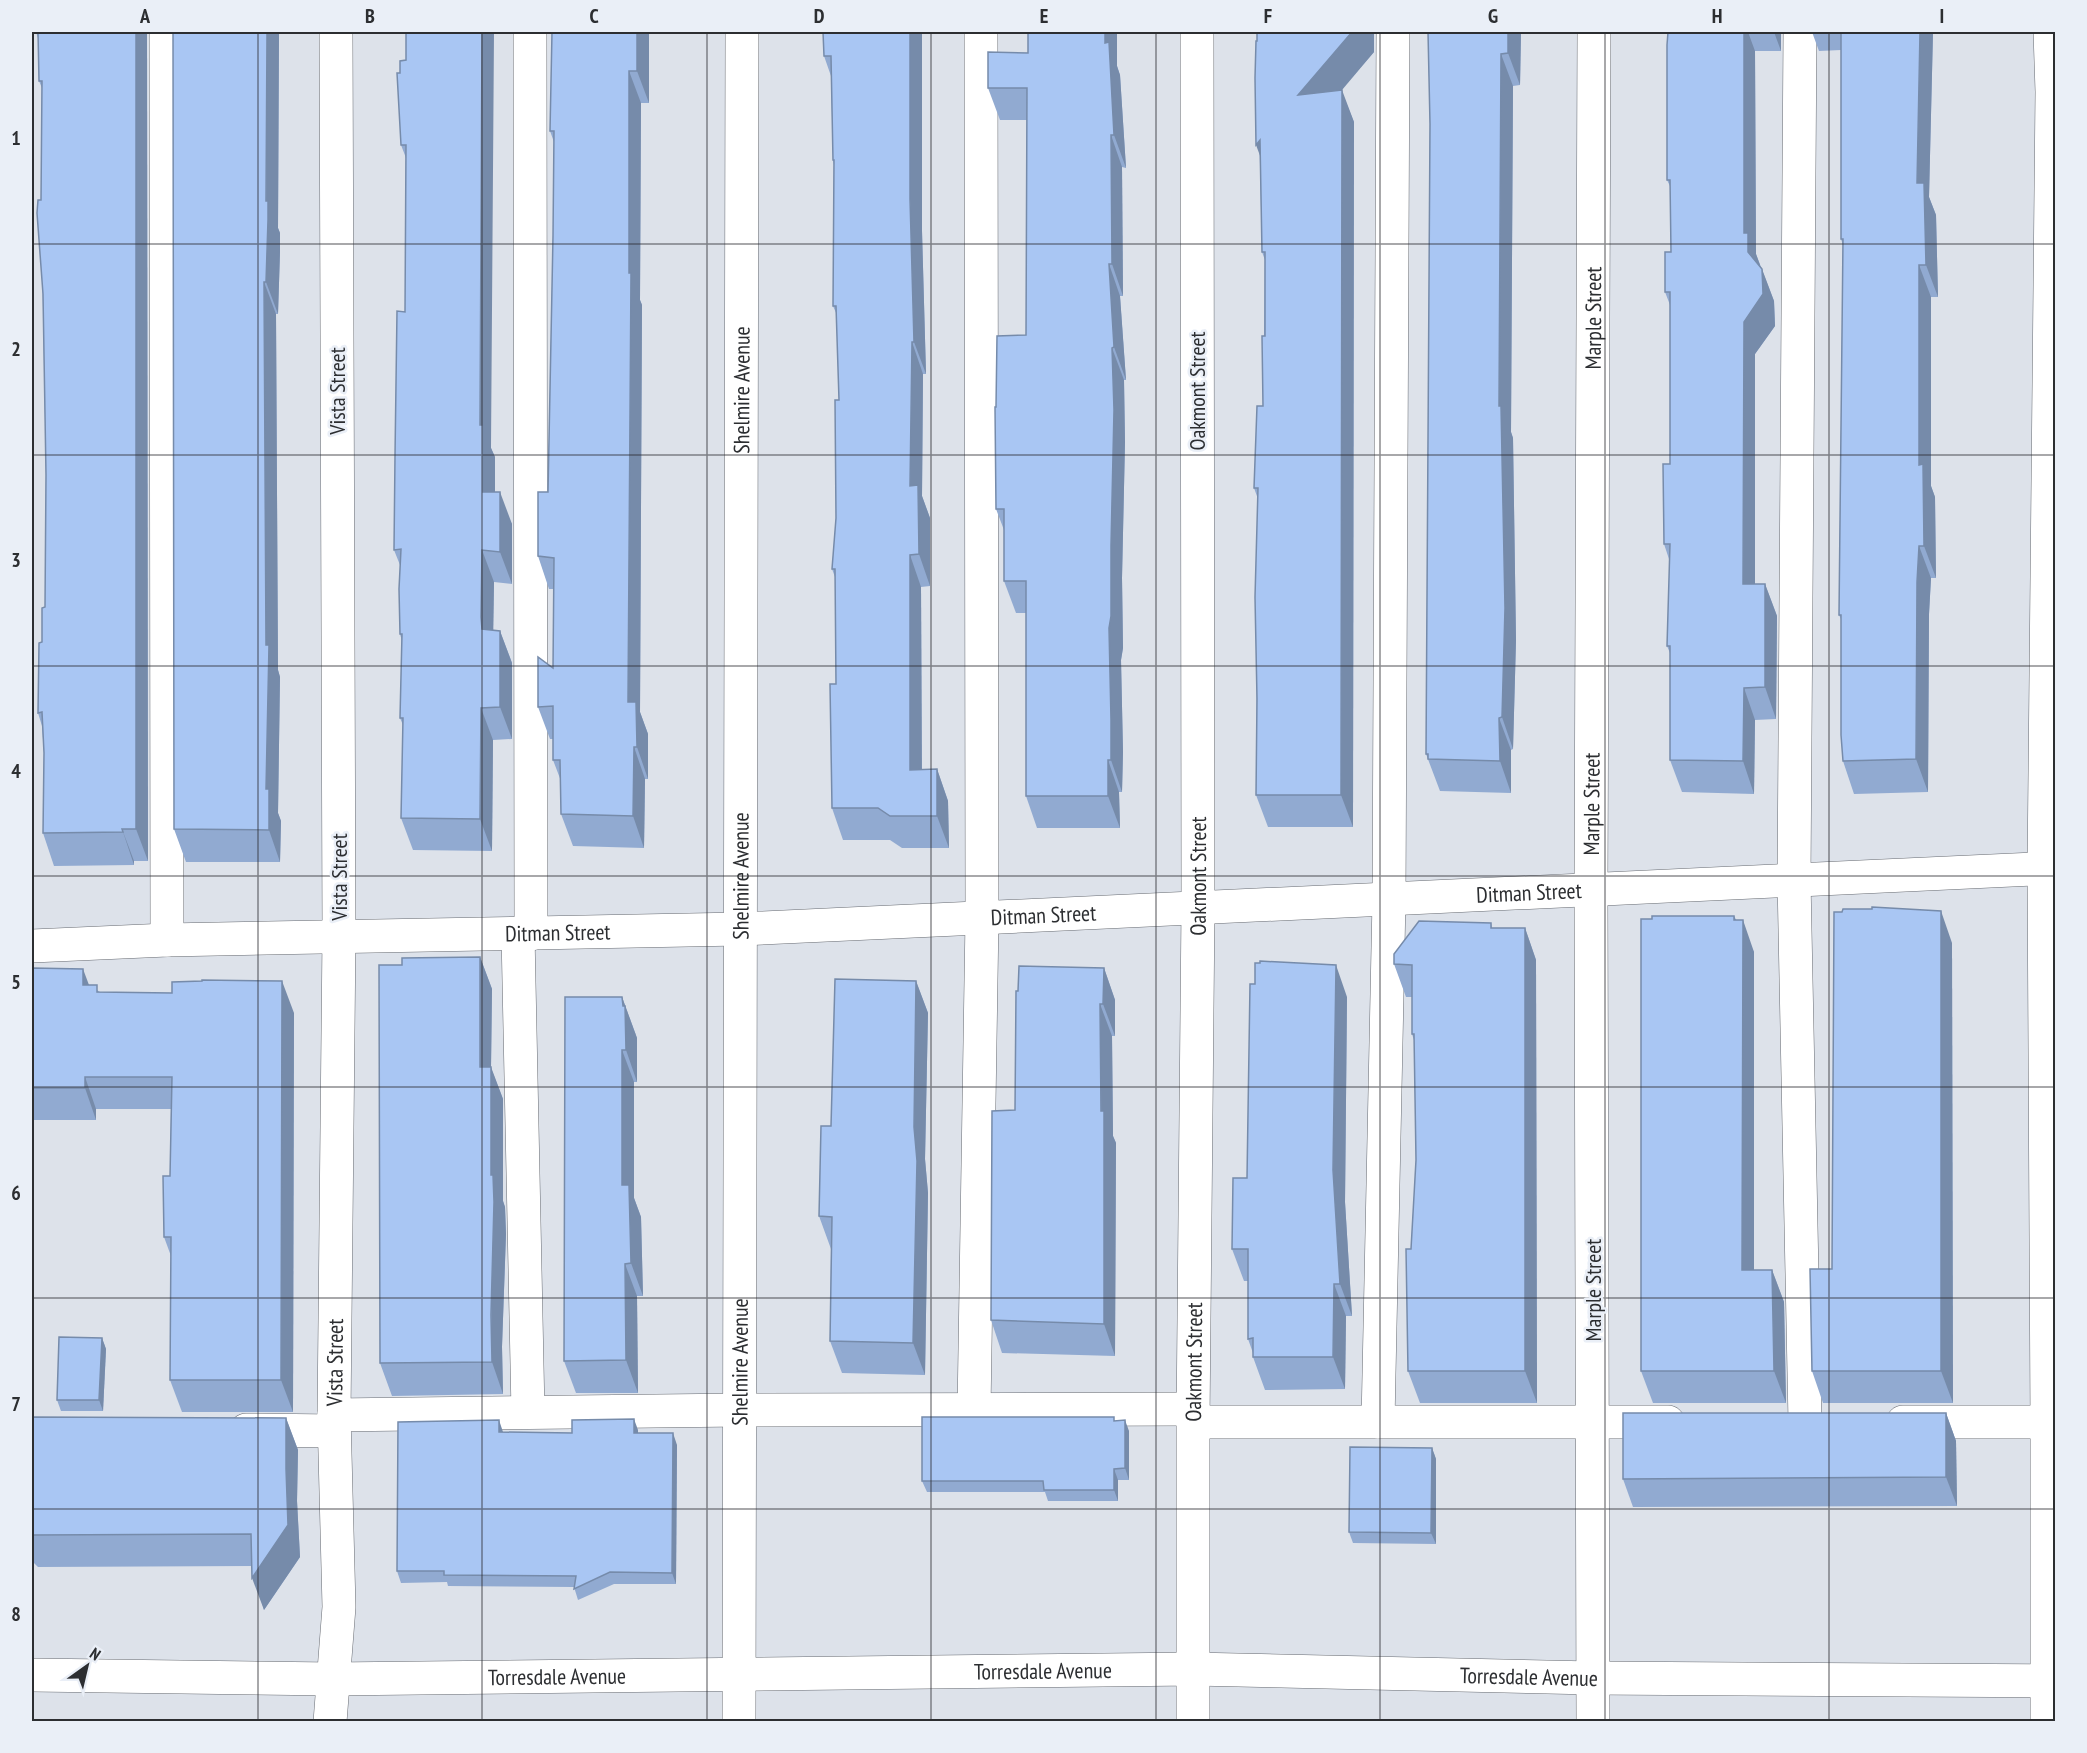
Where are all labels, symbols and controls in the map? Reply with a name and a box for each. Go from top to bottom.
text: A [139,3,151,29]
text: B [365,3,375,29]
text: C [589,3,599,29]
text: D [814,3,825,29]
text: E [1040,3,1048,29]
text: F [1264,3,1272,29]
text: G [1488,3,1498,29]
text: H [1712,3,1722,29]
text: I [1940,3,1944,29]
text: 1 [11,125,21,151]
street label: Marple Street [1579,266,1607,370]
street label: Shelmire Avenue [727,326,755,454]
street label: Oakmont Street [1183,331,1211,451]
text: 2 [11,336,21,362]
street label: Vista Street [323,347,351,436]
text: 3 [11,547,21,573]
street label: Marple Street [1577,752,1605,856]
text: 4 [11,758,21,784]
street label: Shelmire Avenue [726,812,755,940]
street label: Oakmont Street [1184,816,1212,936]
street label: Vista Street [325,833,353,922]
street label: Ditman Street [1476,876,1582,909]
street label: Ditman Street [990,899,1097,931]
street label: Ditman Street [505,917,611,948]
text: 5 [11,969,21,995]
text: 6 [11,1180,21,1206]
street label: Marple Street [1579,1239,1607,1341]
street label: Shelmire Avenue [726,1298,754,1426]
street label: Oakmont Street [1179,1302,1208,1422]
street label: Vista Street [320,1319,349,1407]
text: 7 [11,1391,21,1417]
text: 8 [11,1601,21,1627]
north arrow [57,1636,117,1696]
text: N [86,1643,105,1664]
street label: Torresdale Avenue [974,1656,1112,1686]
street label: Torresdale Avenue [1460,1661,1598,1692]
street label: Torresdale Avenue [488,1662,626,1691]

